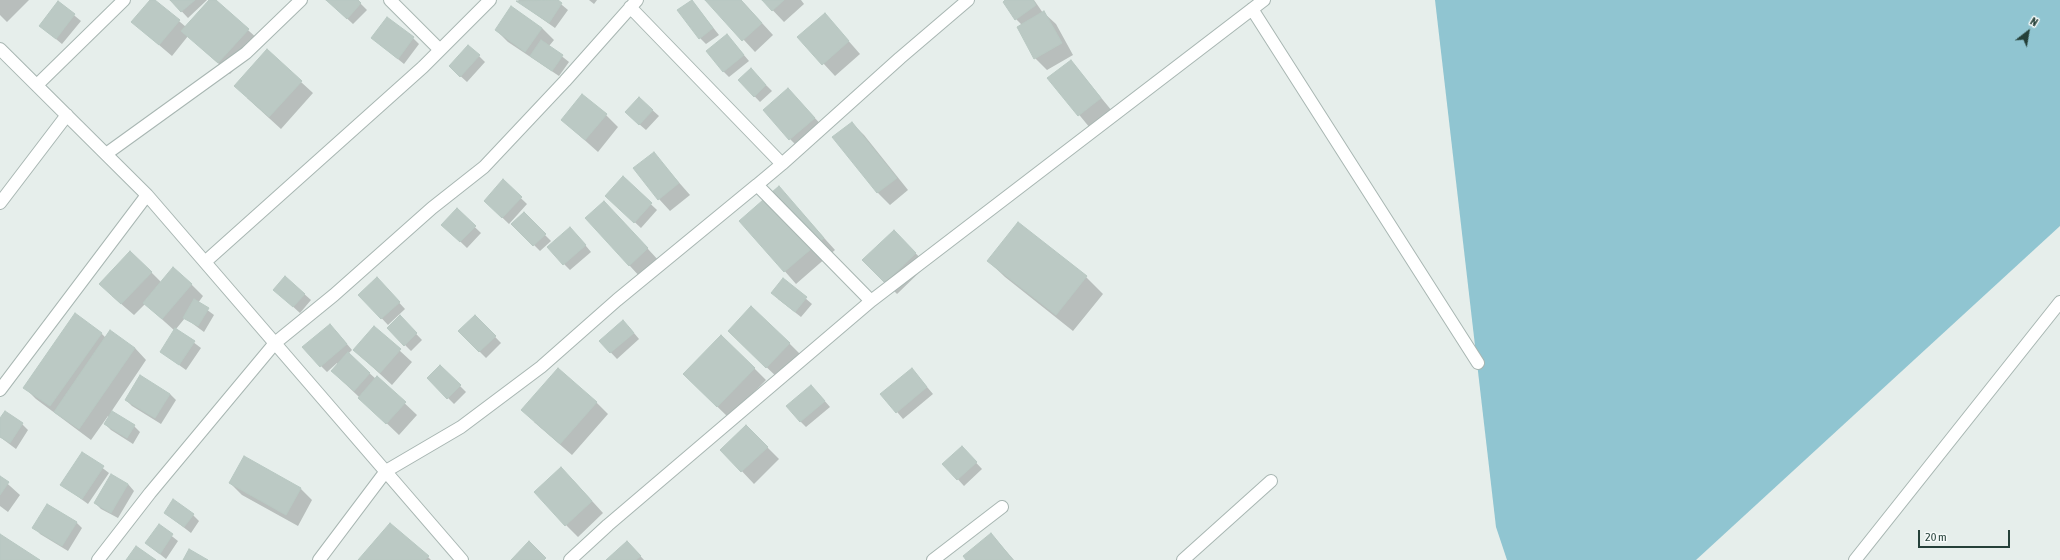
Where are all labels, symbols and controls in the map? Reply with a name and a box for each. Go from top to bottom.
north arrow [2008,12,2048,52]
text: N [2028,15,2040,29]
scale bar [1920,522,2012,548]
text: 20 m [1925,530,1947,544]

